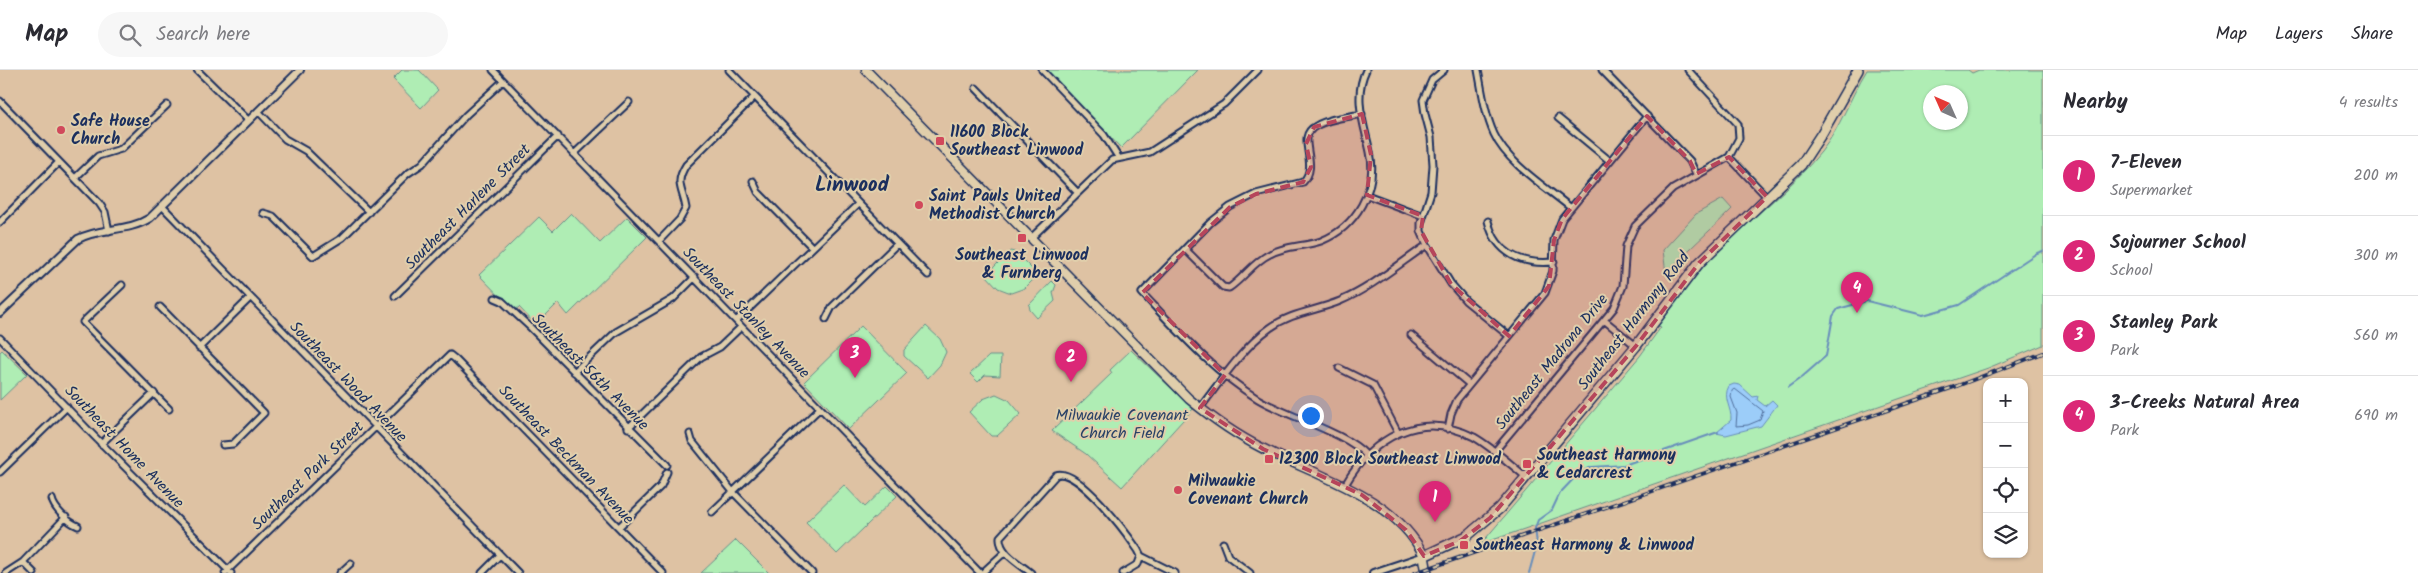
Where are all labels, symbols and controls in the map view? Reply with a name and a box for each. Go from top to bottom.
search box [98,12,448,57]
text: Map [25,15,68,54]
text: Search here [156,20,250,50]
text: Map [2216,20,2247,49]
text: Layers [2275,20,2323,49]
text: Share [2351,20,2393,49]
icon: search [116,21,144,49]
north arrow [1923,85,1968,130]
text: Nearby [2063,86,2128,119]
text: 4 results [2339,90,2398,115]
place label: Safe House Church [71,109,150,152]
place label: 11600 Block Southeast Linwood [950,120,1084,163]
marker: Safe House Church [55,124,67,136]
marker: 11600 Block Southeast Linwood [934,135,946,147]
street label: Southeast Harlene Street [399,138,537,276]
text: 7-Eleven [2110,148,2182,178]
text: 1 [2077,163,2081,188]
text: 200 m [2354,163,2398,188]
district label: Linwood [815,169,890,202]
text: Supermarket [2110,178,2193,203]
place label: Saint Pauls United Methodist Church [929,184,1062,227]
marker: Saint Pauls United Methodist Church [913,199,925,211]
text: Sojourner School [2110,228,2246,258]
marker: Southeast Linwood & Furnberg [1016,232,1028,244]
street label: Southeast Stanley Avenue [676,241,816,385]
place label: Southeast Linwood & Furnberg [955,243,1089,286]
text: 2 [2074,243,2084,268]
text: 300 m [2354,243,2398,268]
street label: Southeast Harmony Road [1572,245,1697,396]
text: School [2110,258,2153,283]
pin: 4 [1841,272,1873,313]
street label: Southeast Madrona Drive [1489,289,1615,435]
street label: Southeast 56th Avenue [525,307,655,437]
text: Stanley Park [2110,308,2217,338]
street label: Southeast Wood Avenue [283,315,413,449]
text: 3 [2075,323,2083,348]
text: 560 m [2353,323,2398,348]
pin: 3 [839,337,871,378]
text: Park [2110,338,2139,363]
pin: 2 [1055,341,1087,382]
map controls [1983,378,2028,558]
button: + [1983,378,2028,423]
street label: Southeast Home Avenue [58,379,190,515]
street label: Southeast Beckman Avenue [492,379,640,531]
text: 3-Creeks Natural Area [2110,388,2299,418]
park label: Milwaukie Covenant Church Field [1056,403,1189,446]
your location [1298,403,1324,429]
text: 4 [2075,403,2083,428]
text: 690 m [2354,403,2398,428]
street label: Southeast Park Street [246,415,371,537]
text: Park [2110,418,2139,443]
button: − [1983,423,2028,468]
place label: Southeast Harmony & Cedarcrest [1537,443,1677,486]
place label: 12300 Block Southeast Linwood [1279,447,1502,472]
marker: 12300 Block Southeast Linwood [1263,453,1275,465]
marker: Southeast Harmony & Cedarcrest [1521,458,1533,470]
button: locate [1983,468,2028,513]
place label: Milwaukie Covenant Church [1188,469,1308,512]
pin: 1 [1419,481,1451,522]
marker: Milwaukie Covenant Church [1172,484,1184,496]
button: layers [1983,513,2028,558]
place label: Southeast Harmony & Linwood [1474,533,1695,558]
marker: Southeast Harmony & Linwood [1458,539,1470,551]

